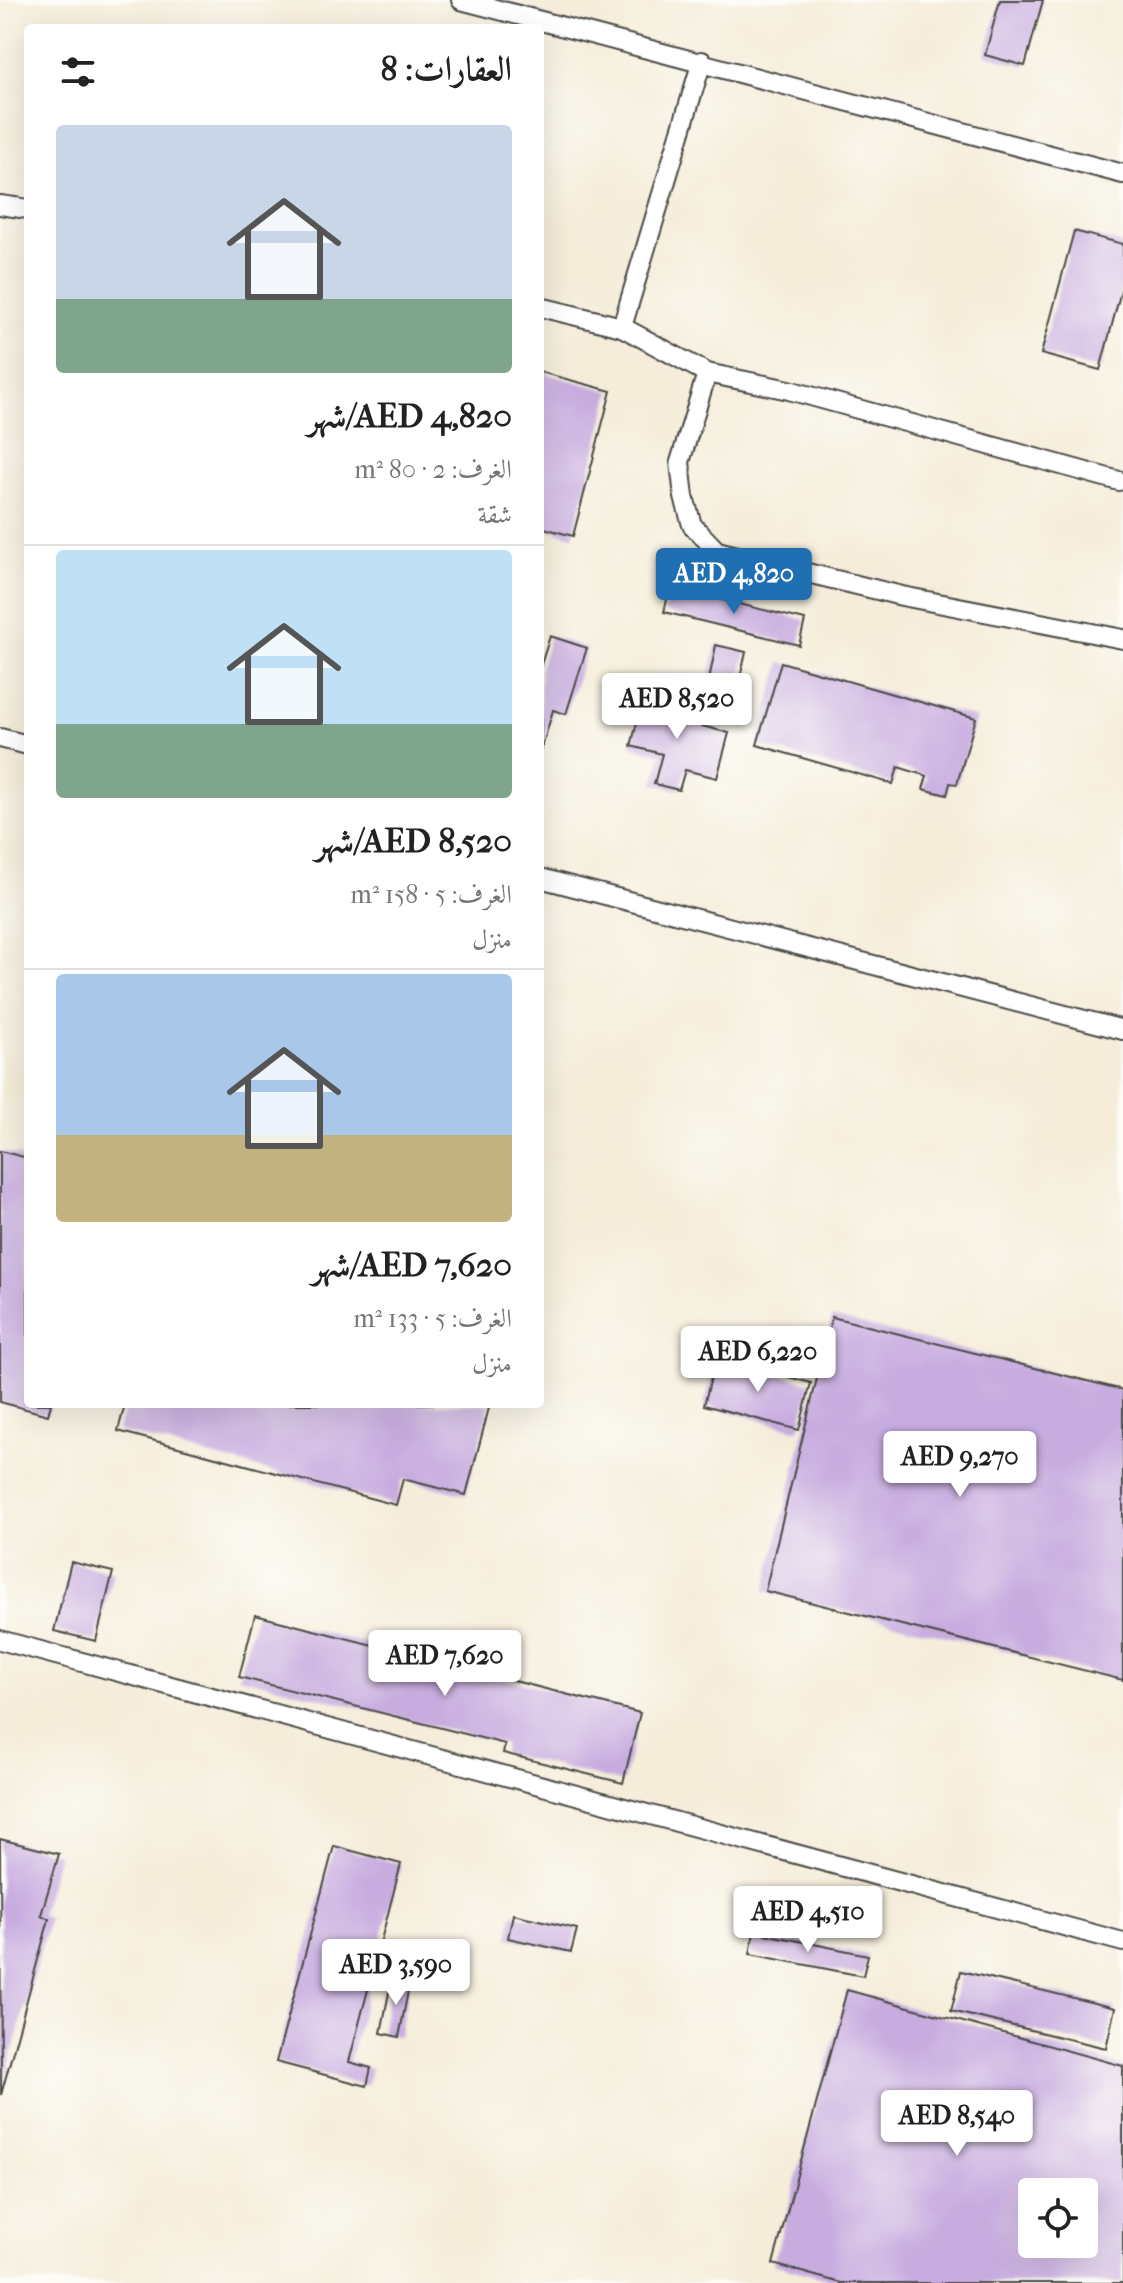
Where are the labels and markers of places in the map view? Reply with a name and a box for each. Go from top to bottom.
pin: AED 4,820 [642,548,826,616]
pin: AED 8,520 [585,673,769,741]
pin: AED 6,220 [666,1326,850,1394]
pin: AED 9,270 [868,1431,1052,1499]
pin: AED 7,620 [353,1630,537,1698]
pin: AED 4,510 [716,1886,900,1954]
pin: AED 3,590 [304,1939,488,2007]
pin: AED 8,540 [865,2090,1049,2158]

